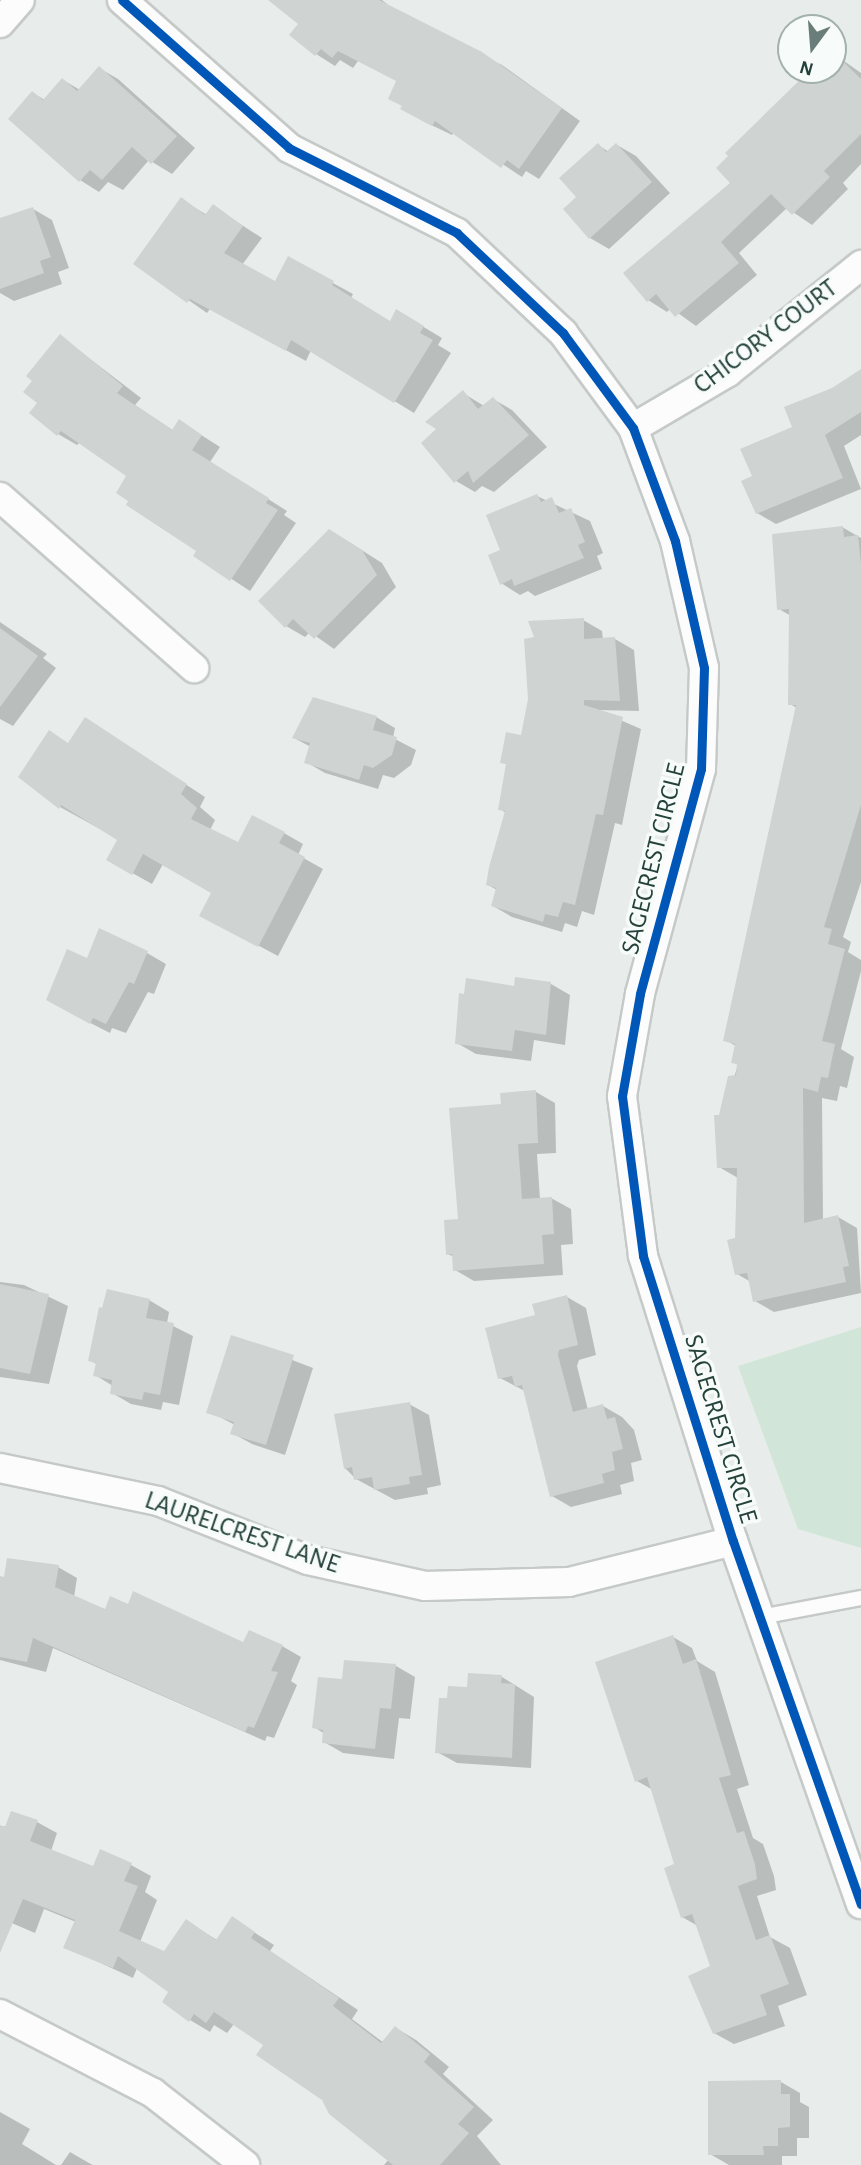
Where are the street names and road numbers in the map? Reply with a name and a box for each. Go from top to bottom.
street label: CHICORY COURT [688,273,844,401]
street label: SAGECREST CIRCLE [615,760,693,958]
street label: SAGECREST CIRCLE [676,1331,764,1527]
street label: LAURELCREST LANE [140,1485,344,1581]

